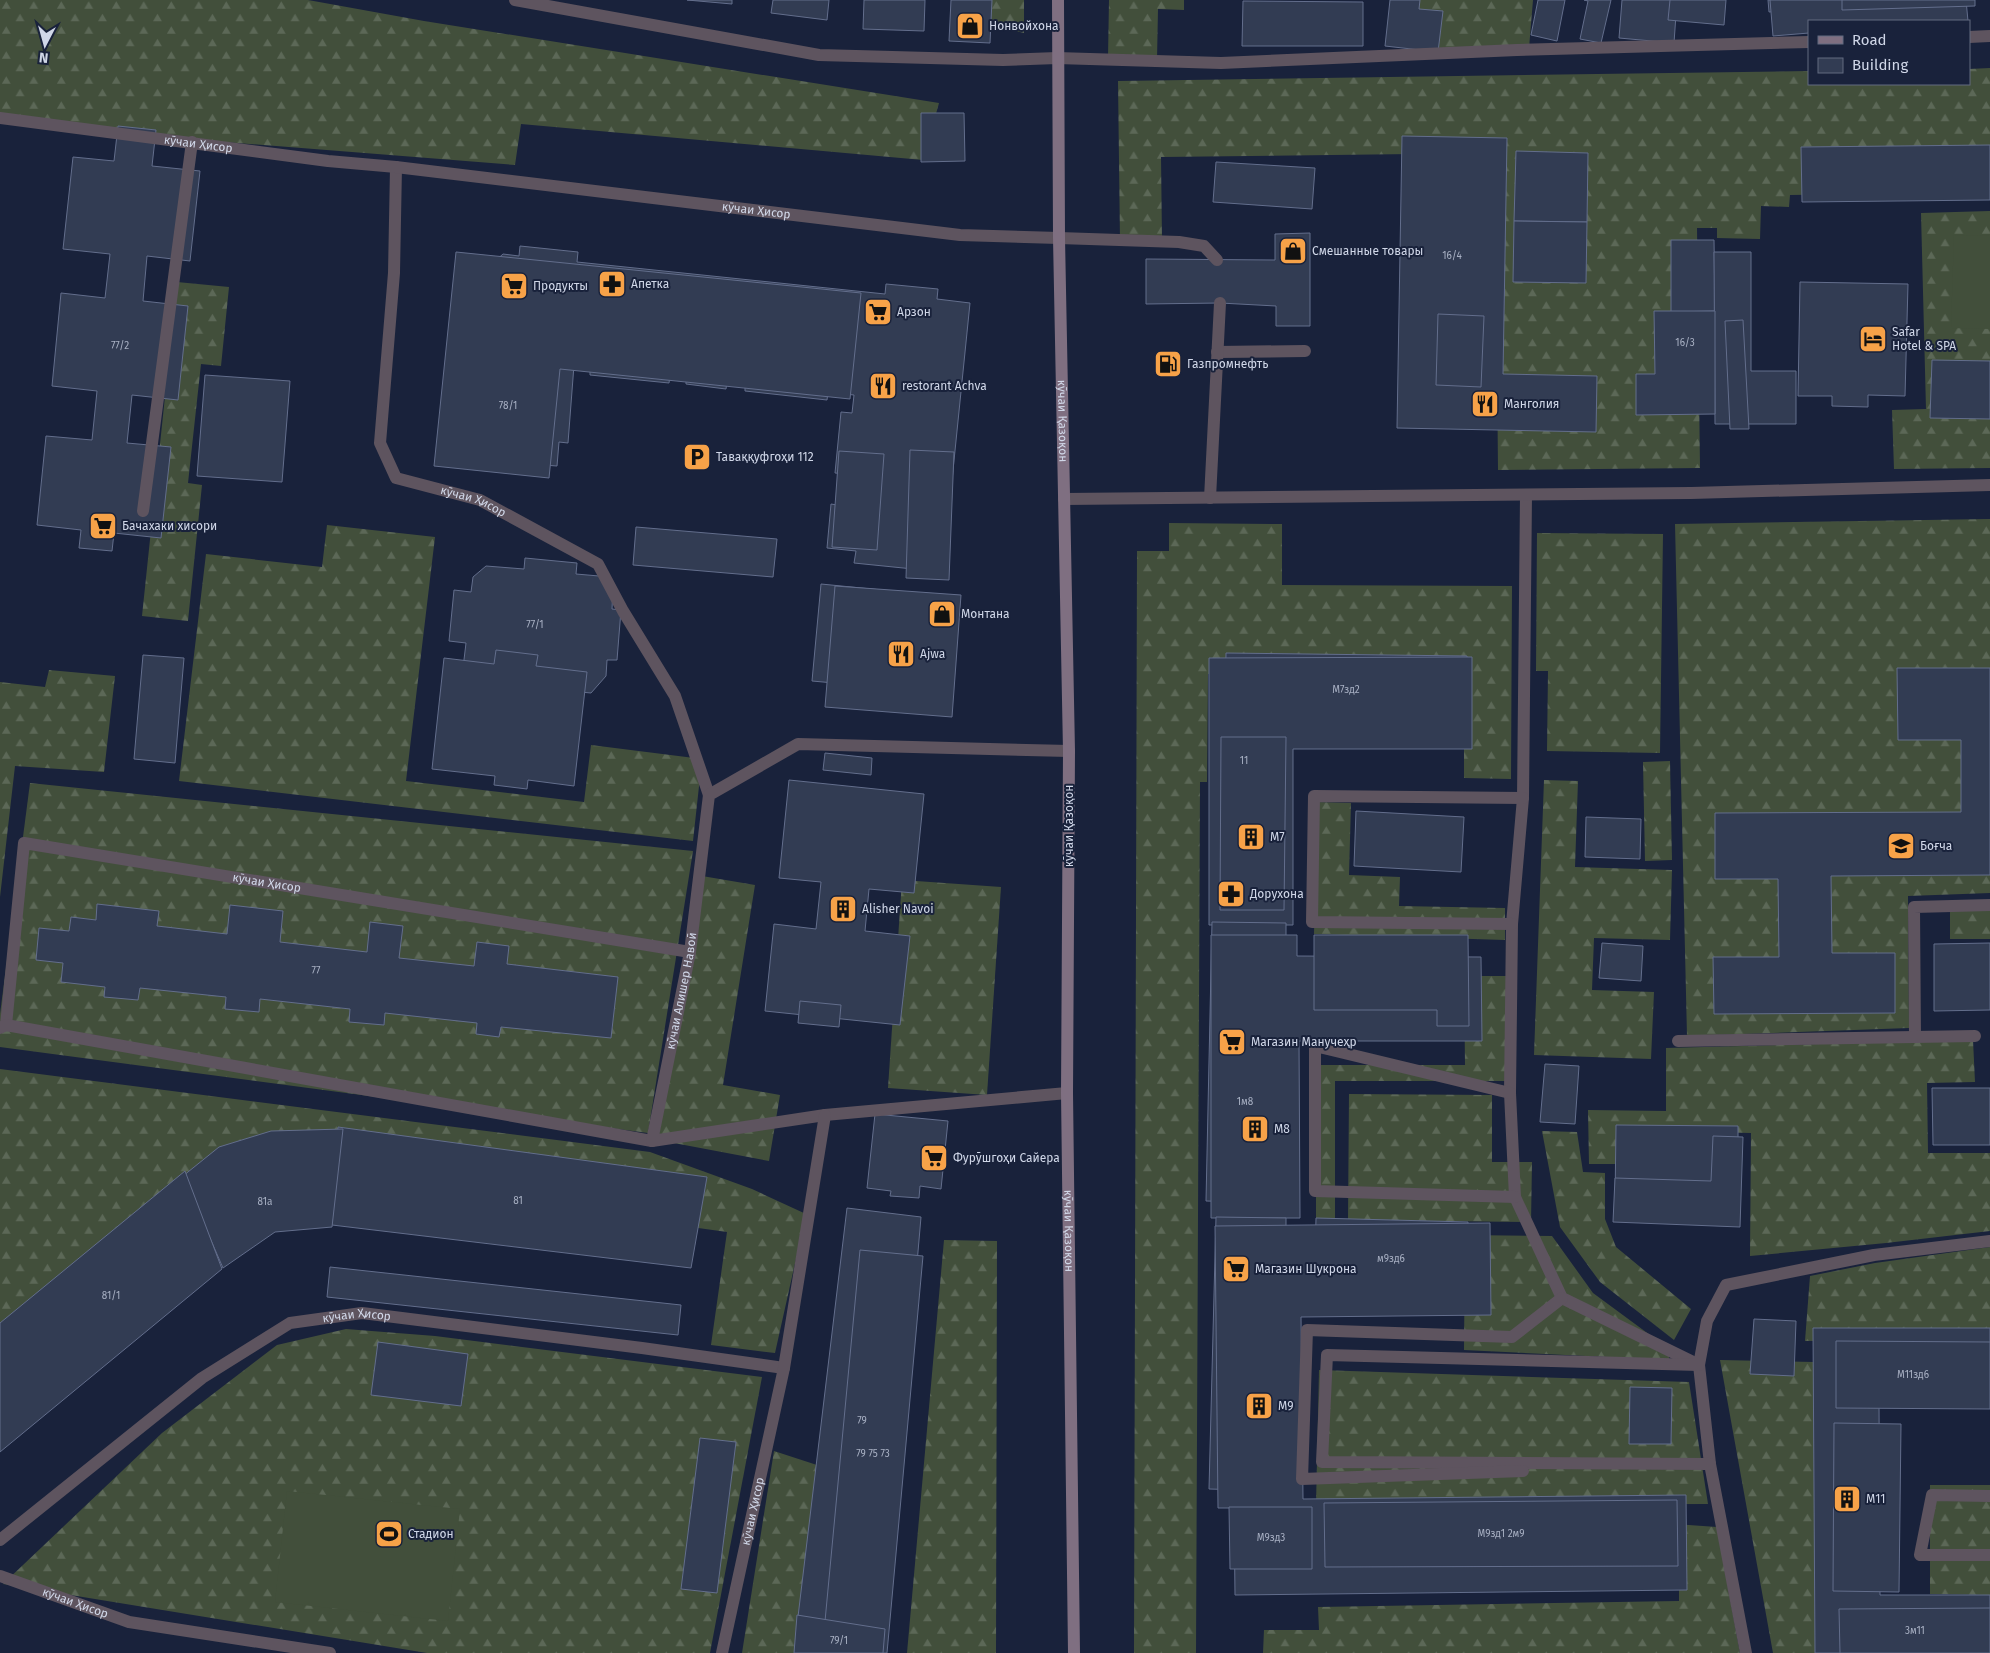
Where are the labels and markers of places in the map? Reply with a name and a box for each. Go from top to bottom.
shop icon: Нонвойхона [955,11,985,41]
place label: Нонвойхона [989,19,1059,33]
shop icon: Смешанные товары [1278,236,1308,266]
place label: Смешанные товары [1312,244,1423,258]
pharmacy icon: Апетка [597,269,627,299]
supermarket icon: Продукты [499,271,529,301]
place label: Апетка [631,277,669,291]
place label: Продукты [533,279,588,293]
supermarket icon: Арзон [863,297,893,327]
place label: Арзон [897,305,931,319]
hotel icon: Safar Hotel & SPA [1858,324,1888,354]
place label: Safar Hotel & SPA [1892,325,1956,353]
fuel station icon: Газпромнефть [1153,349,1183,379]
place label: Газпромнефть [1187,357,1268,371]
restaurant icon: restorant Achva [868,371,898,401]
place label: restorant Achva [902,379,987,393]
restaurant icon: Манголия [1470,389,1500,419]
place label: Манголия [1504,397,1559,411]
parking icon: Таваққуфгоҳи 112 [682,442,712,472]
place label: Таваққуфгоҳи 112 [716,450,814,464]
supermarket icon: Бачахаки хисори [88,511,118,541]
place label: Бачахаки хисори [122,519,217,533]
shop icon: Монтана [927,599,957,629]
place label: Монтана [961,607,1010,621]
restaurant icon: Ajwa [886,639,916,669]
place label: Ajwa [920,647,945,661]
building icon: М7 [1236,822,1266,852]
place label: М7 [1270,830,1285,844]
school or university icon: Боғча [1886,831,1916,861]
place label: Боғча [1920,839,1952,853]
pharmacy icon: Дорухона [1216,879,1246,909]
place label: Дорухона [1249,887,1304,901]
building icon: Alisher Navoi [828,894,858,924]
place label: Alisher Navoi [862,902,934,916]
supermarket icon: Магазин Манучеҳр [1217,1027,1247,1057]
place label: Магазин Манучеҳр [1251,1035,1357,1049]
building icon: М8 [1240,1114,1270,1144]
place label: М8 [1274,1122,1290,1136]
supermarket icon: Фурӯшгоҳи Сайера [919,1143,949,1173]
place label: Фурӯшгоҳи Сайера [953,1151,1060,1165]
supermarket icon: Магазин Шукрона [1221,1254,1251,1284]
place label: Магазин Шукрона [1255,1262,1357,1276]
building icon: М9 [1244,1391,1274,1421]
place label: М9 [1278,1399,1294,1413]
building icon: М11 [1832,1484,1862,1514]
place label: М11 [1866,1492,1885,1506]
sports icon: Стадион [374,1519,404,1549]
place label: Стадион [408,1527,454,1541]

